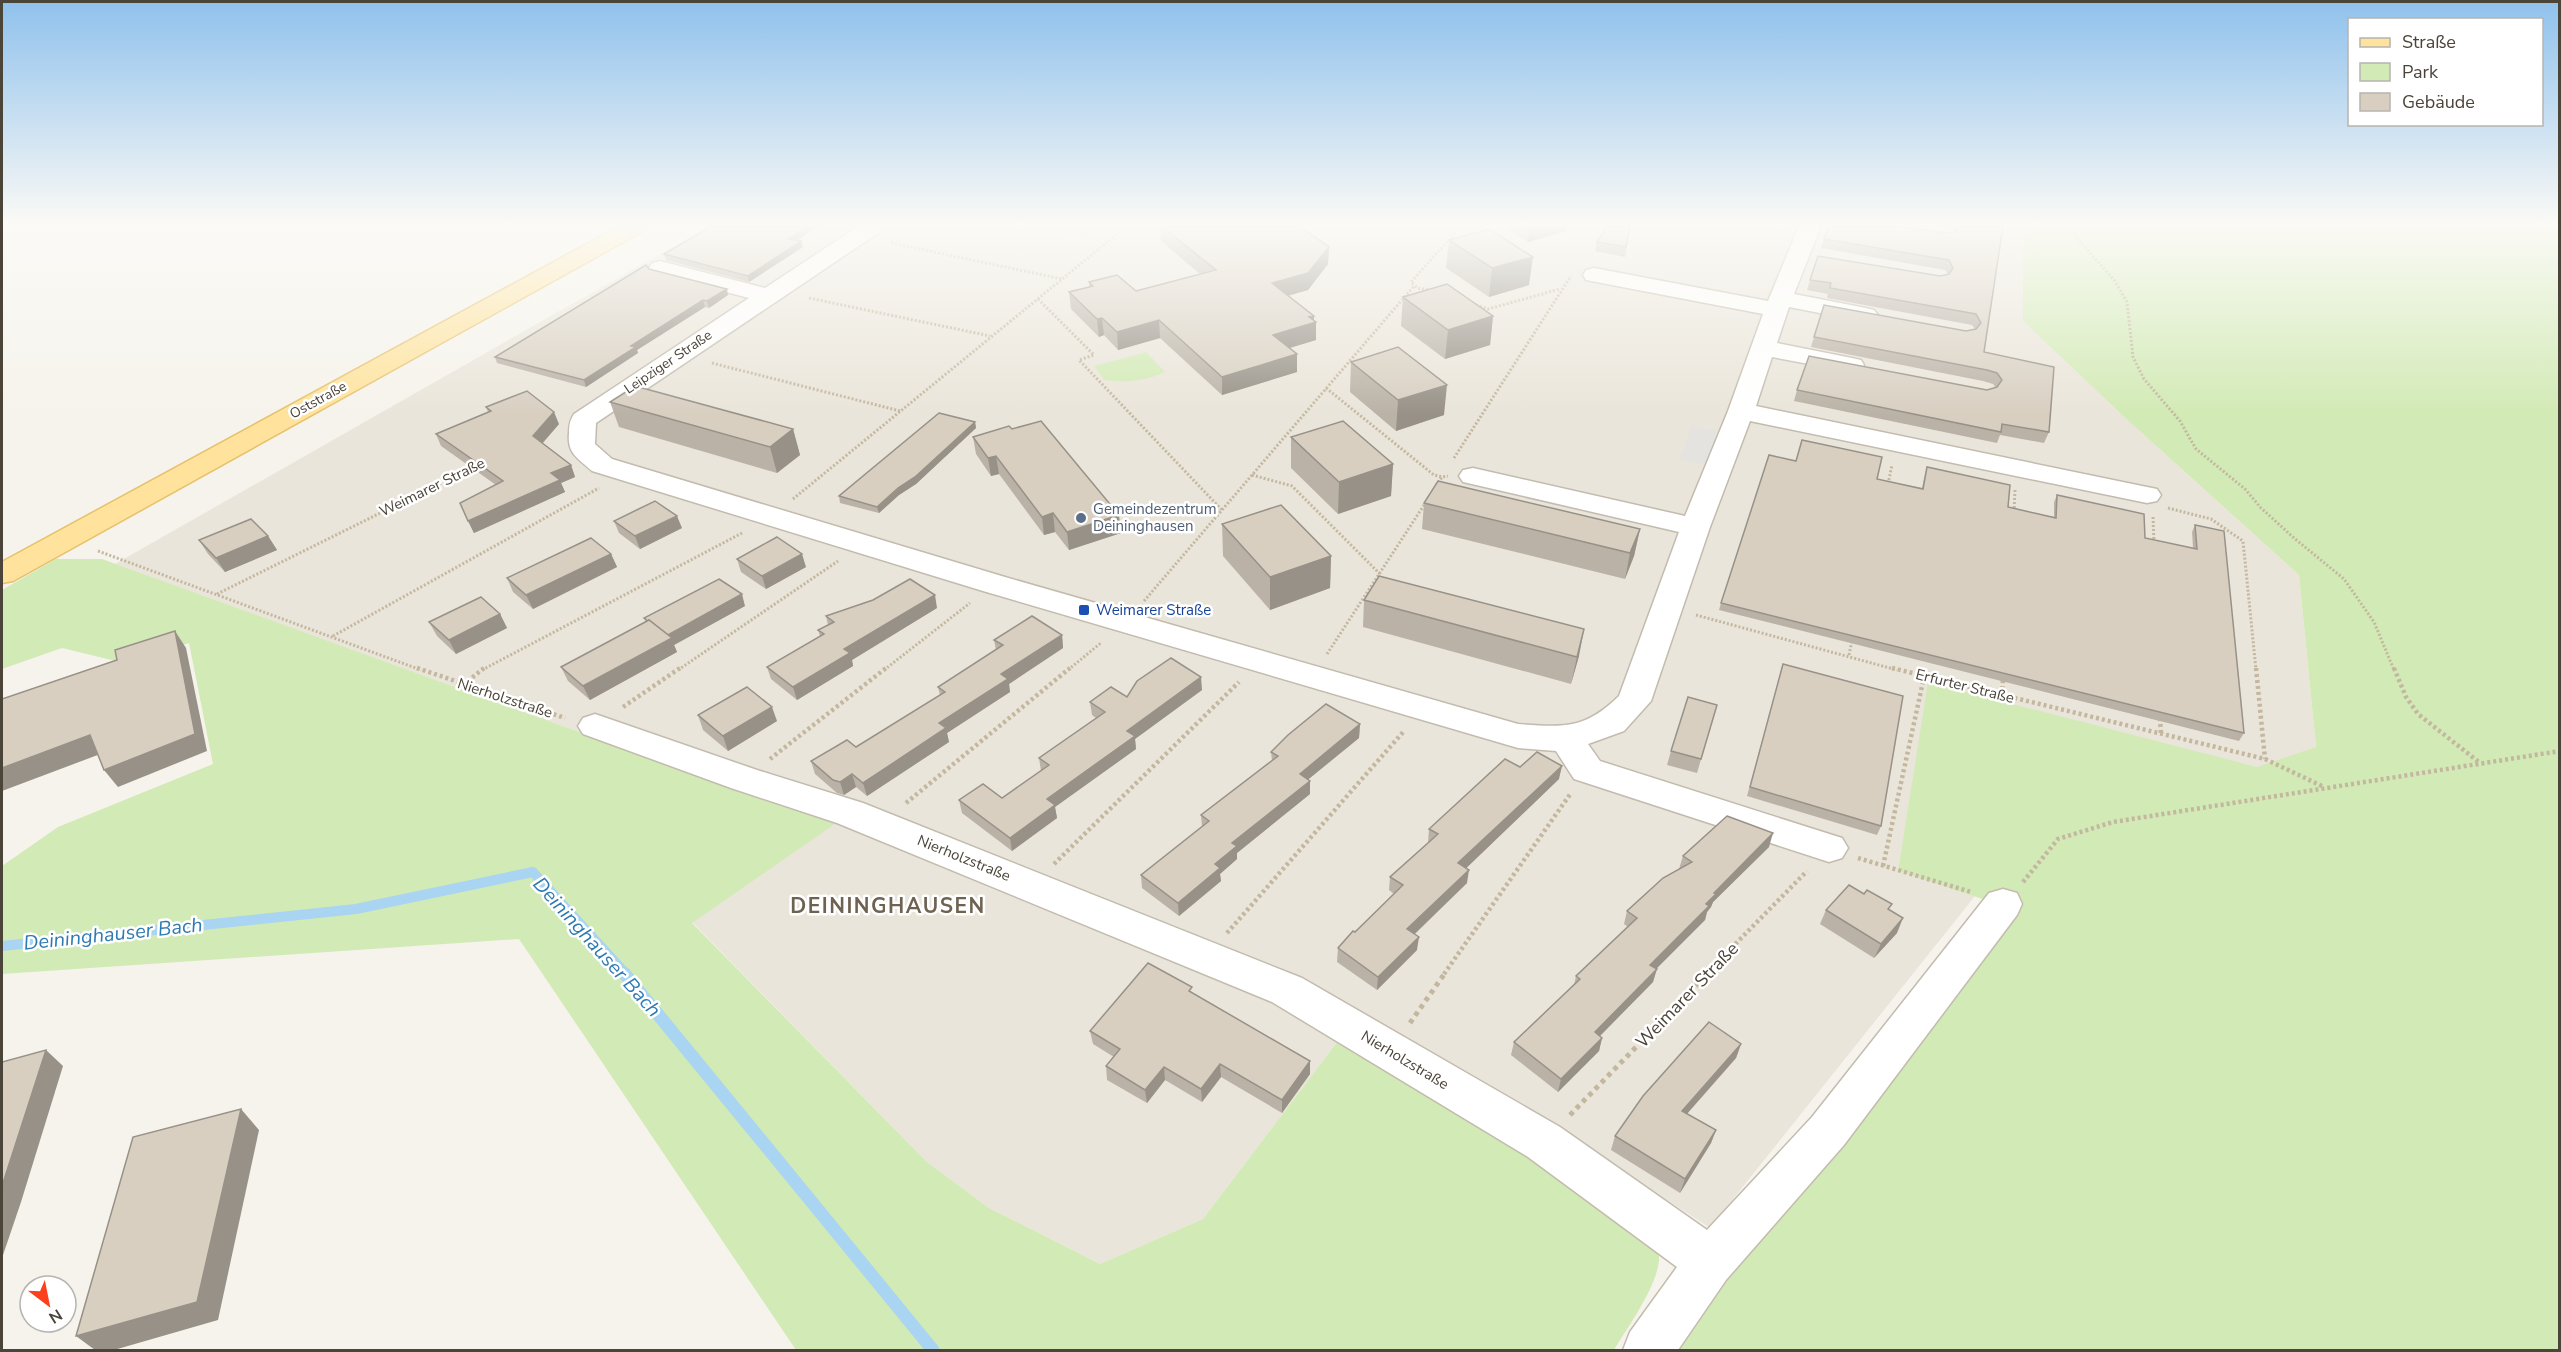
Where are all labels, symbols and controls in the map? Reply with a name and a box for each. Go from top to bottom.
legend [2348,18,2543,126]
text: Straße [2402,30,2456,54]
text: Park [2402,60,2439,84]
text: Gebäude [2402,90,2475,114]
street label: Leipziger Straße [620,326,716,398]
street label: Oststraße [286,377,350,423]
street label: Weimarer Straße [376,453,488,521]
place label: Gemeindezentrum Deininghausen [1093,499,1217,536]
marker: Gemeindezentrum Deininghausen [1074,511,1088,525]
place label: Weimarer Straße [1096,600,1211,620]
marker: Weimarer Straße [1077,603,1091,617]
street label: Erfurter Straße [1914,664,2016,708]
street label: Nierholzstraße [455,673,555,723]
street label: Nierholzstraße [914,830,1014,886]
water label: Deininghauser Bach [527,871,667,1023]
district label: DEININGHAUSEN [790,892,986,920]
water label: Deininghauser Bach [22,911,204,957]
street label: Weimarer Straße [1630,937,1744,1053]
street label: Nierholzstraße [1357,1026,1453,1094]
north arrow [18,1274,78,1334]
text: N [45,1303,66,1328]

